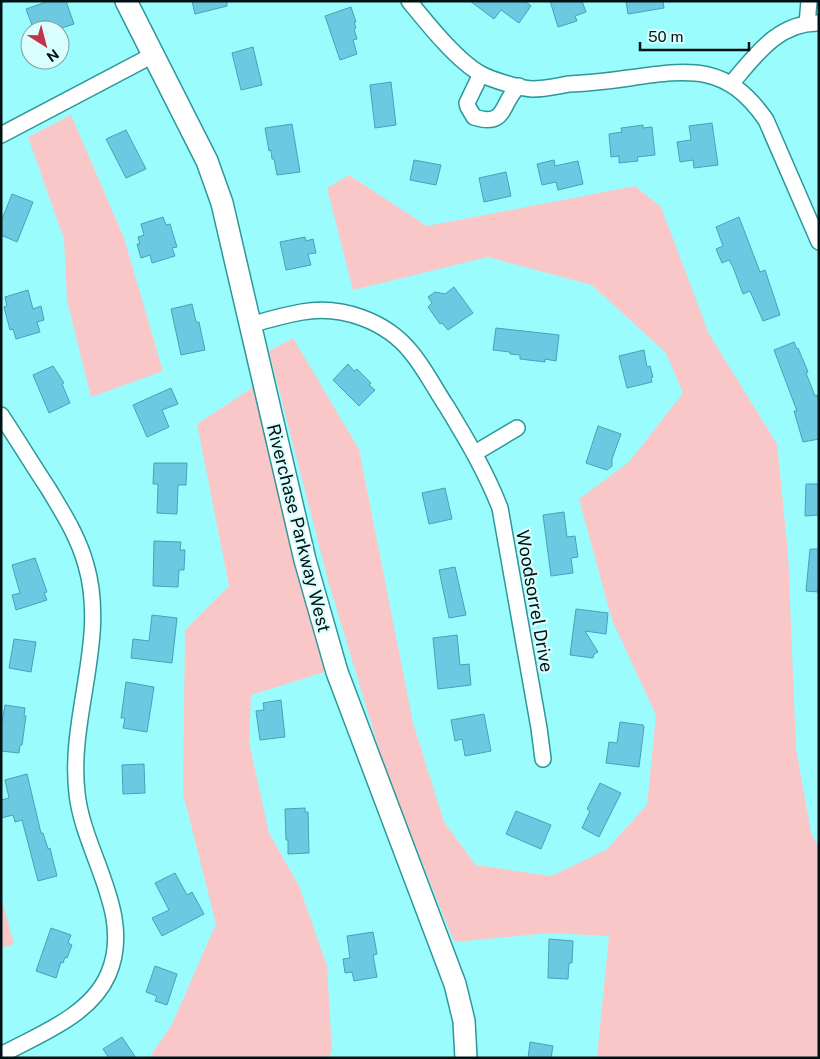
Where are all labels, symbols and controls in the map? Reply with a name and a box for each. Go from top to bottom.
north arrow [20,20,70,70]
scale bar [640,20,749,52]
text: 50 m [648,28,683,45]
text: N [44,46,62,65]
street label: Riverchase Parkway West [263,422,335,634]
street label: Woodsorrel Drive [512,528,558,674]

